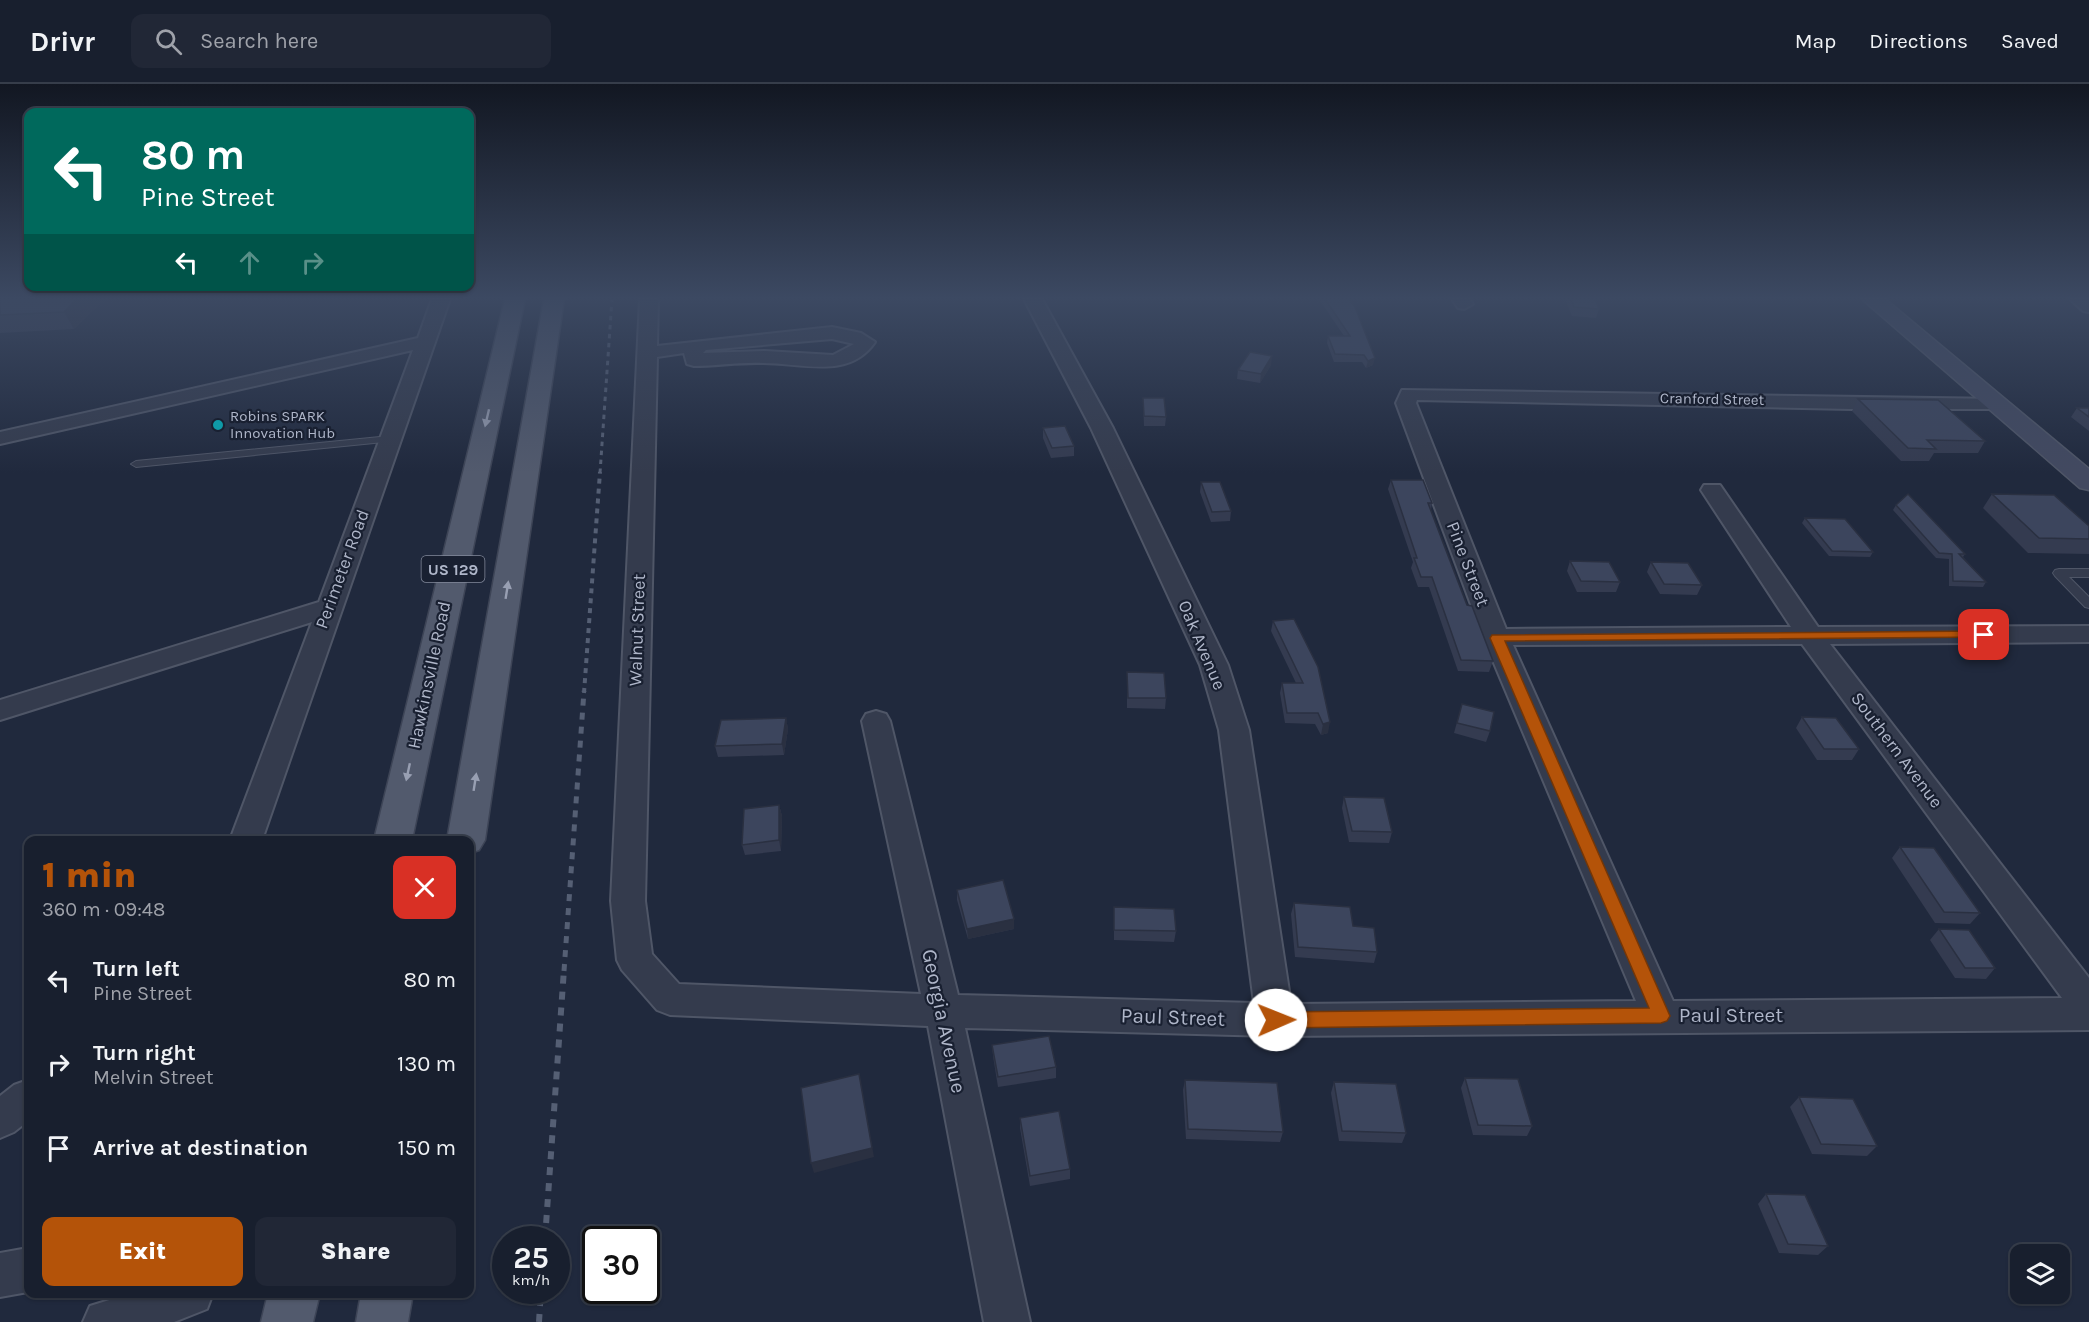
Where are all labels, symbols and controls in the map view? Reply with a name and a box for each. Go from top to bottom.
search box [131,14,551,68]
text: Drivr [30,25,95,58]
icon: search [152,25,185,58]
text: Search here [200,28,318,54]
text: Map [1795,29,1836,53]
text: Directions [1869,29,1968,53]
text: Saved [2001,29,2059,53]
text: 80 m [141,130,245,180]
icon: left [42,132,120,210]
text: Pine Street [141,181,275,213]
icon: left [170,246,203,279]
icon: ahead [233,246,266,279]
icon: right [296,246,329,279]
street label: Cranford Street [1660,389,1765,409]
place label: Robins SPARK Innovation Hub [230,407,335,442]
one-way arrow [482,409,492,427]
marker: Robins SPARK Innovation Hub [211,418,225,432]
street label: Perimeter Road [310,506,374,632]
street label: Pine Street [1442,518,1494,610]
road number: US 129 [422,556,484,582]
street label: Walnut Street [624,573,650,687]
one-way arrow [502,580,511,599]
street label: Oak Avenue [1173,597,1231,693]
street label: Hawkinsville Road [403,599,455,751]
pin [1958,609,2009,660]
icon: arrive [1967,618,2000,651]
street label: Southern Avenue [1846,688,1948,812]
one-way arrow [402,763,412,781]
one-way arrow [471,773,480,792]
text: 1 min [42,854,136,896]
button: close [393,856,456,919]
text: 360 m · 09:48 [42,898,165,921]
street label: Georgia Avenue [917,947,971,1095]
text: Turn left [93,956,180,982]
icon: left [42,964,75,997]
text: 80 m [404,967,456,993]
text: Pine Street [93,982,192,1005]
position arrow [1244,988,1308,1052]
street label: Paul Street [1120,1003,1226,1031]
street label: Paul Street [1679,1003,1783,1027]
text: Turn right [93,1040,196,1066]
icon: right [42,1048,75,1081]
text: 130 m [397,1051,456,1077]
text: Melvin Street [93,1066,214,1089]
icon: arrive [42,1132,75,1165]
text: Arrive at destination [93,1135,308,1161]
text: 150 m [397,1135,456,1161]
button: Exit [42,1217,243,1286]
button: Share [255,1217,456,1286]
speed limit sign: 30 [582,1226,660,1304]
text: 25 [513,1240,549,1276]
map controls [2010,1244,2070,1304]
button: layers [2010,1244,2070,1304]
text: km/h [512,1271,550,1289]

